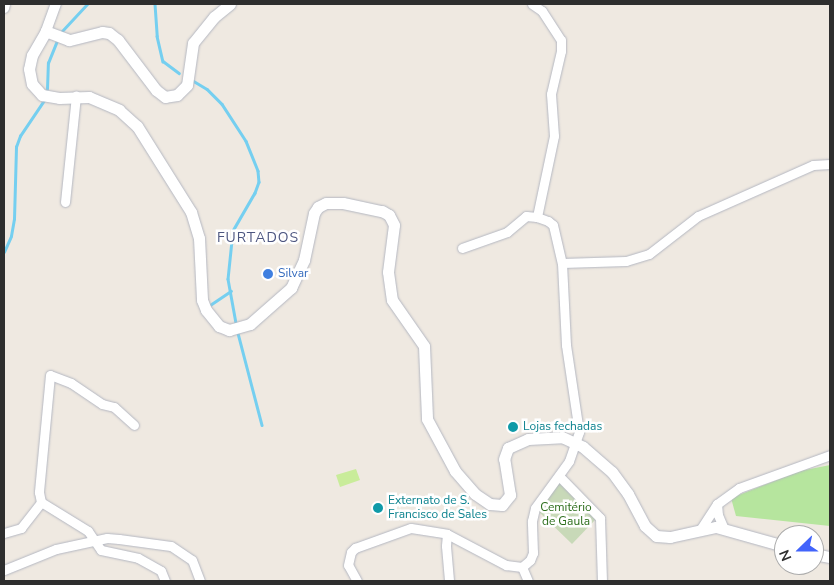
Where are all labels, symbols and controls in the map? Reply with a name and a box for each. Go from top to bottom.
district label: FURTADOS [216,230,300,246]
place label: Silvar [278,267,308,281]
marker: Silvar [262,268,274,280]
place label: Lojas fechadas [523,420,602,434]
marker: Lojas fechadas [507,421,519,433]
place label: Externato de S. Francisco de Sales [388,494,487,522]
park label: Cemitério de Gaula [540,501,592,529]
marker: Externato de S. Francisco de Sales [372,502,384,514]
north arrow [774,525,824,575]
text: N [775,547,796,564]

